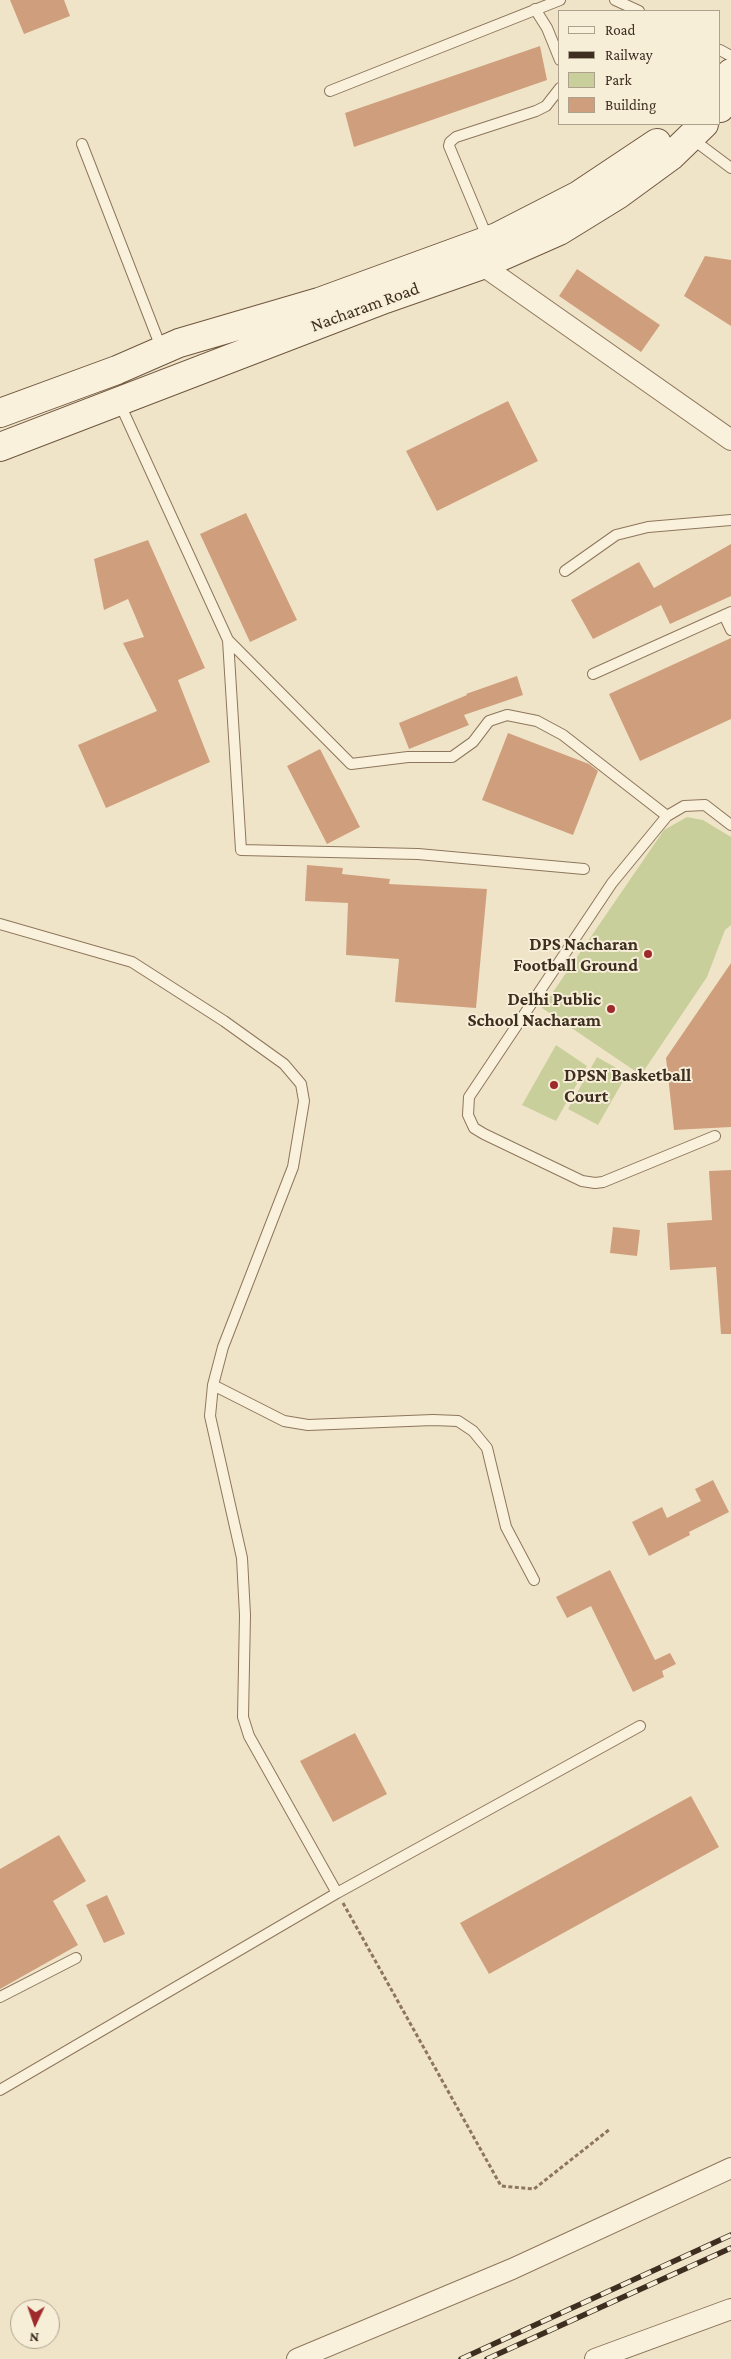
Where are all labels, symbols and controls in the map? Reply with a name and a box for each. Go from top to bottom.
legend [558,10,721,125]
text: Road [605,22,635,38]
text: Railway [605,47,653,63]
text: Park [605,72,632,88]
text: Building [605,97,656,113]
street label: Nacharam Road [308,277,422,337]
place label: DPS Nacharan Football Ground [513,933,638,976]
marker: DPS Nacharan Football Ground [642,948,654,960]
place label: Delhi Public School Nacharam [467,988,601,1030]
marker: Delhi Public School Nacharam [605,1003,617,1015]
place label: DPSN Basketball Court [564,1064,691,1106]
marker: DPSN Basketball Court [548,1079,560,1091]
north arrow [10,2299,60,2349]
text: N [29,2330,39,2346]

